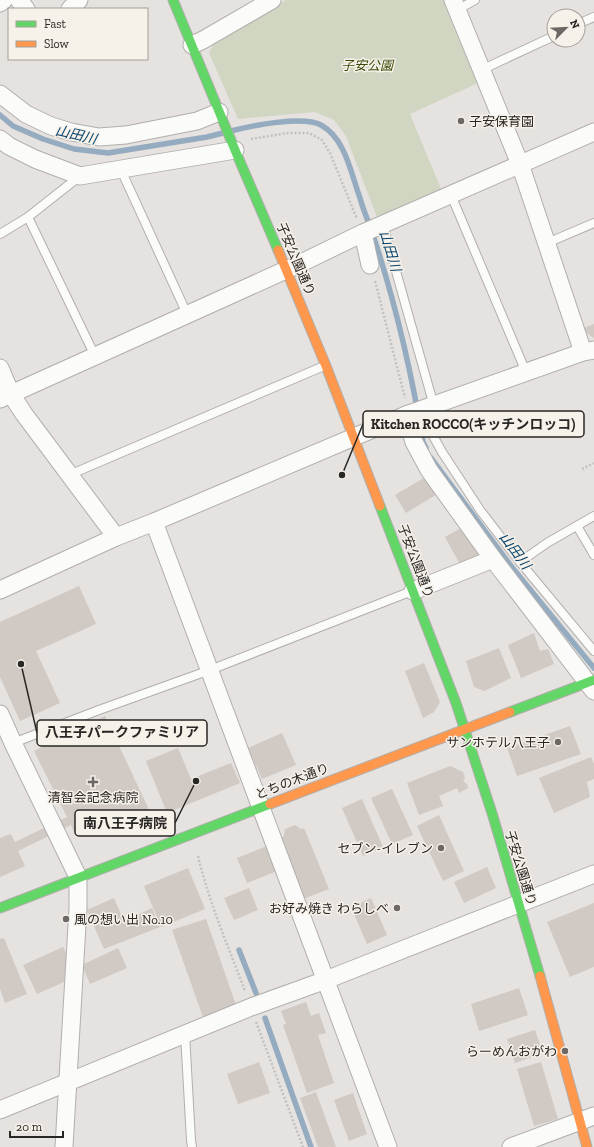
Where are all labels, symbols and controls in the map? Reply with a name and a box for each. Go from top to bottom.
legend [8,8,148,60]
north arrow [546,8,586,48]
text: Fast [44,17,67,31]
text: N [567,18,583,31]
text: Slow [44,37,70,51]
park label: 子安公園 [341,58,395,73]
place label: 子安保育園 [469,114,534,129]
marker: 子安保育園 [456,116,466,126]
water label: 山田川 [54,122,100,148]
street label: 子安公園通り [274,220,318,298]
water label: 山田川 [376,228,405,275]
callout: Kitchen ROCCO(キッチンロッコ) [363,411,584,437]
text: Kitchen ROCCO(キッチンロッコ) [371,416,575,433]
street label: 子安公園通り [395,522,437,600]
water label: 山田川 [496,529,536,574]
callout: 八王子パークファミリア [37,720,207,746]
text: 八王子パークファミリア [45,724,199,741]
place label: サンホテル八王子 [446,735,550,750]
marker: サンホテル八王子 [553,737,563,747]
street label: とちの木通り [253,760,331,802]
marker: 清智会記念病院 [87,776,99,788]
place label: 清智会記念病院 [47,790,139,805]
callout: 南八王子病院 [75,810,175,836]
text: 南八王子病院 [83,815,167,832]
street label: 子安公園通り [502,829,540,907]
place label: セブン-イレブン [337,841,433,856]
marker: セブン-イレブン [436,843,446,853]
place label: お好み焼き わらしべ [269,901,389,916]
marker: お好み焼き わらしべ [392,903,402,913]
place label: 風の想い出 No.10 [74,912,173,927]
marker: 風の想い出 No.10 [61,914,71,924]
place label: らーめんおがわ [466,1044,557,1059]
marker: らーめんおがわ [560,1046,570,1056]
scale bar [10,1113,63,1139]
text: 20 m [16,1120,43,1134]

